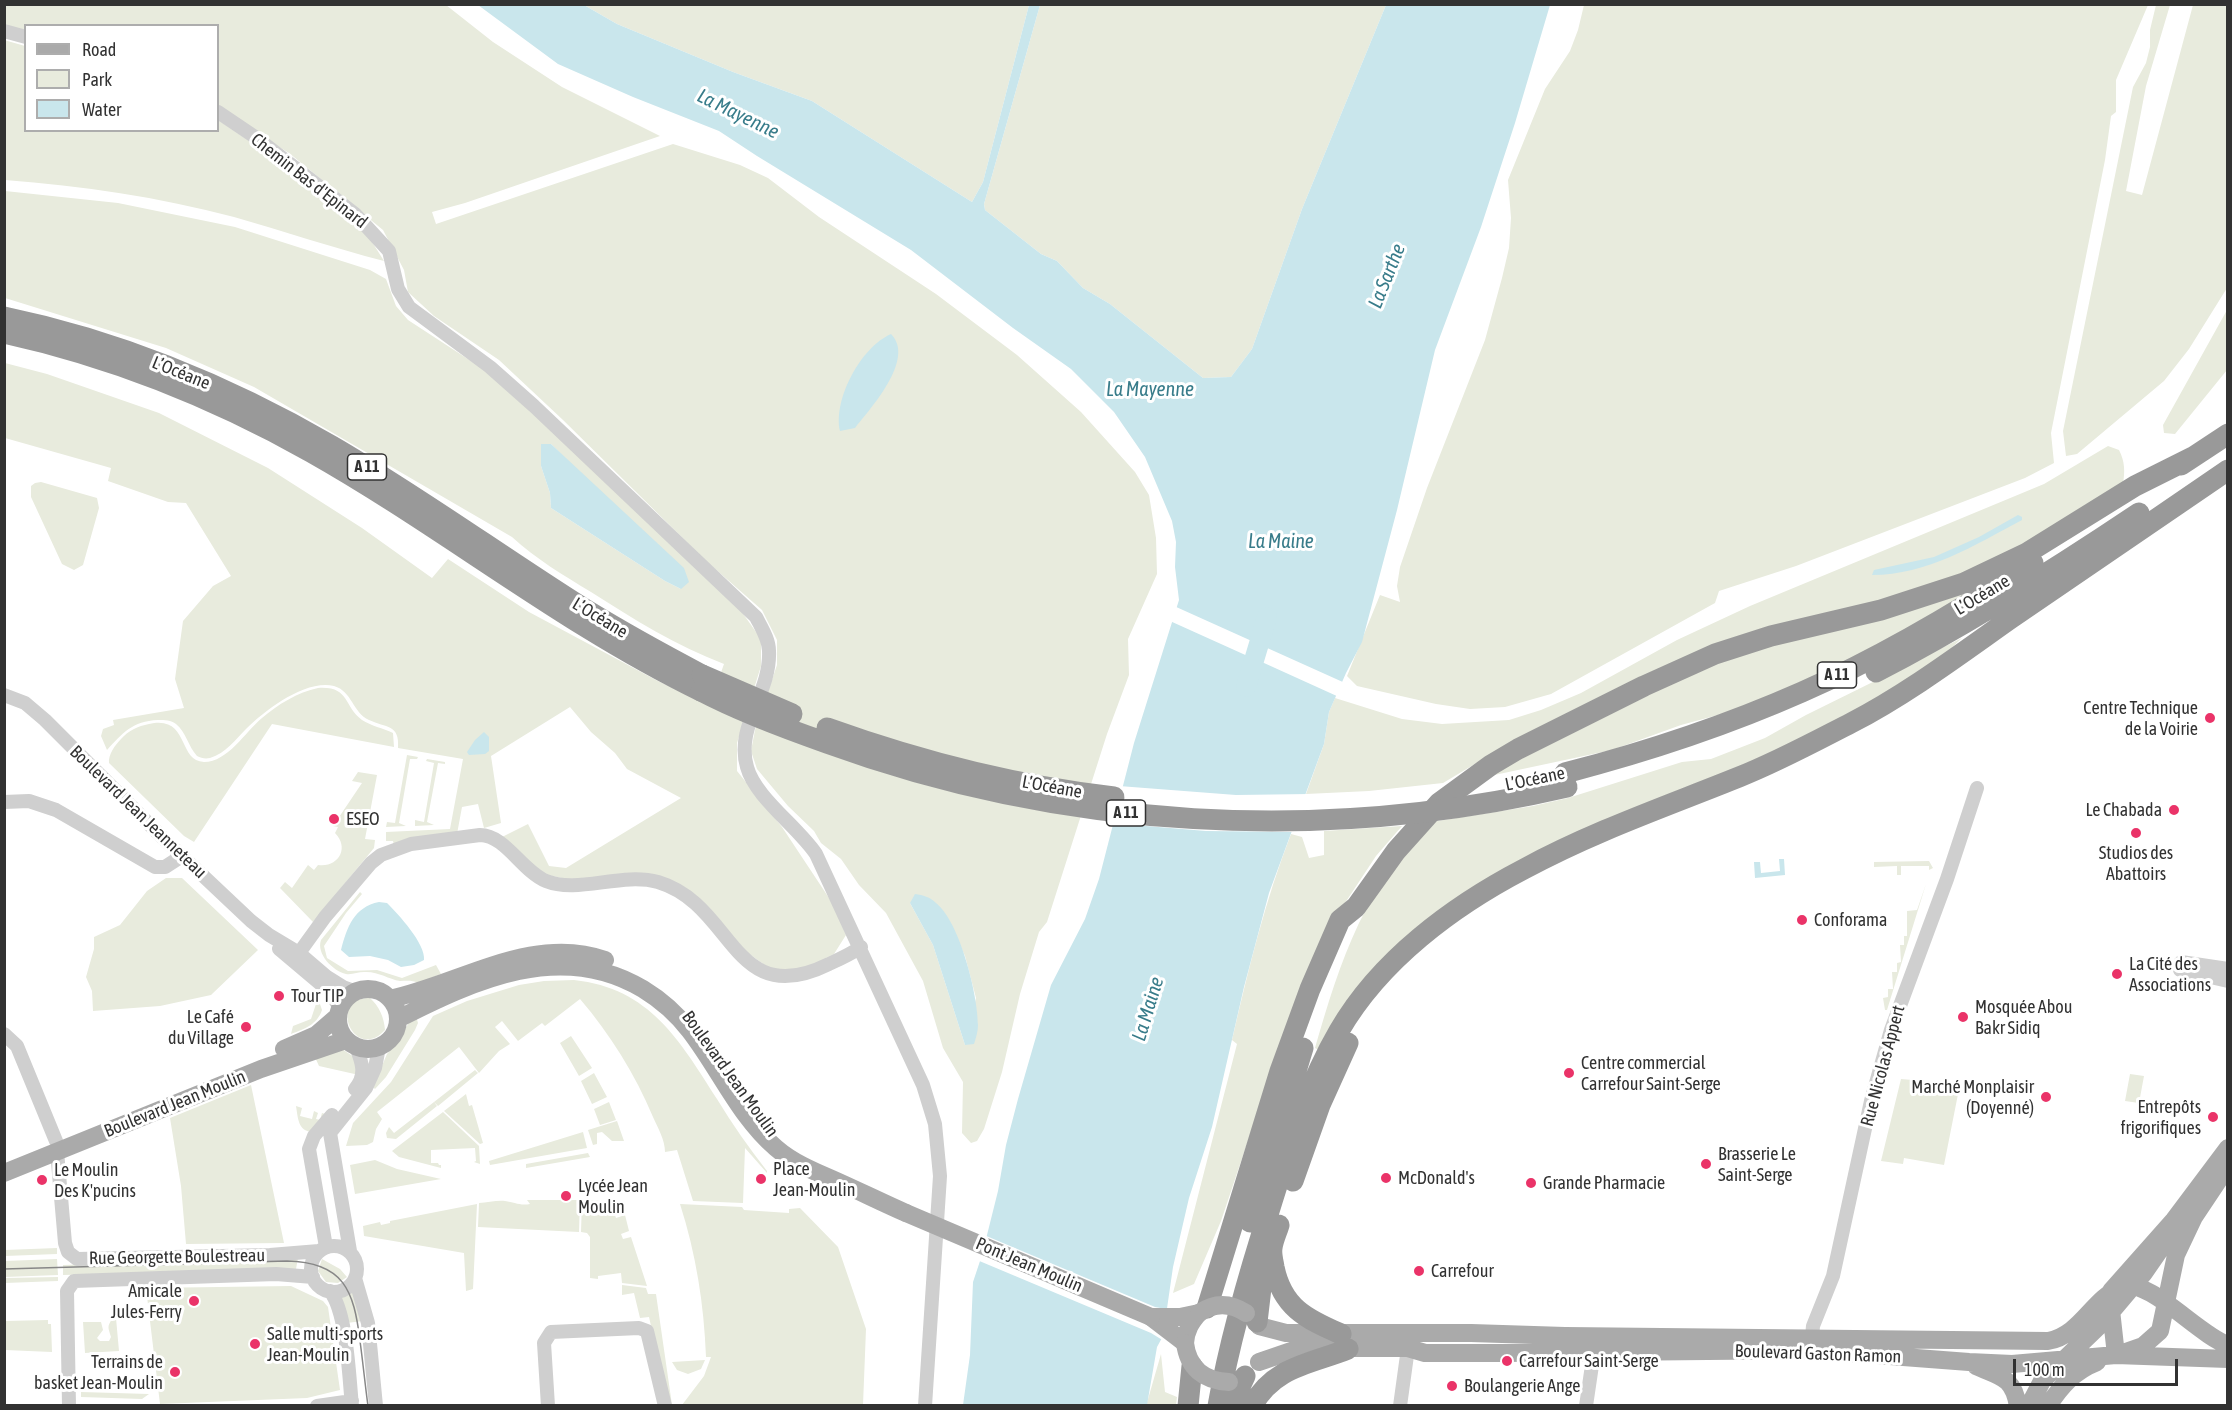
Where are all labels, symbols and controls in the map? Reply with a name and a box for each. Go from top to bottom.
legend [24,24,219,132]
text: Road [82,39,116,60]
text: Park [82,69,112,90]
water label: La Mayenne [693,84,783,144]
text: Water [82,99,121,120]
street label: Chemin Bas d'Epinard [246,129,372,233]
water label: La Sarthe [1363,240,1411,312]
street label: L’Océane [149,352,213,394]
water label: La Mayenne [1106,378,1194,402]
road number: A 11 [348,454,386,480]
water label: La Maine [1248,530,1314,554]
street label: L’Océane [1950,570,2014,620]
street label: L’Océane [568,593,632,643]
road number: A 11 [1818,662,1856,688]
place label: Centre Technique de la Voirie [2083,697,2198,740]
marker: Centre Technique de la Voirie [2203,711,2217,725]
street label: Boulevard Jean Jeanneteau [65,741,211,883]
street label: L’Océane [1503,762,1567,796]
street label: L’Océane [1020,771,1084,803]
place label: Le Chabada [2085,799,2162,821]
road number: A 11 [1106,800,1146,826]
marker: Le Chabada [2167,803,2181,817]
place label: ESEO [346,808,379,830]
marker: ESEO [327,812,341,826]
marker: Studios des Abattoirs [2129,826,2143,840]
place label: Studios des Abattoirs [2099,842,2173,884]
place label: Conforama [1814,909,1887,931]
marker: Conforama [1795,913,1809,927]
place label: La Cité des Associations [2129,953,2211,996]
marker: La Cité des Associations [2110,967,2124,981]
water label: La Maine [1127,974,1169,1044]
place label: Tour TIP [291,985,344,1007]
marker: Tour TIP [272,989,286,1003]
place label: Mosquée Abou Bakr Sidiq [1975,996,2072,1038]
street label: Rue Nicolas Appert [1856,1003,1910,1129]
place label: Le Café du Village [168,1006,234,1048]
street label: Boulevard Jean Moulin [677,1007,783,1141]
marker: Mosquée Abou Bakr Sidiq [1956,1010,1970,1024]
marker: Le Café du Village [239,1020,253,1034]
place label: Centre commercial Carrefour Saint-Serge [1581,1052,1721,1094]
street label: Boulevard Jean Moulin [101,1066,249,1142]
marker: Centre commercial Carrefour Saint-Serge [1562,1066,1576,1080]
place label: Marché Monplaisir (Doyenné) [1911,1076,2034,1118]
marker: Marché Monplaisir (Doyenné) [2039,1090,2053,1104]
place label: Entrepôts frigorifiques [2120,1096,2201,1138]
marker: Entrepôts frigorifiques [2206,1110,2220,1124]
place label: Brasserie Le Saint-Serge [1718,1143,1796,1186]
marker: Brasserie Le Saint-Serge [1699,1157,1713,1171]
place label: Place Jean-Moulin [773,1158,855,1200]
place label: Le Moulin Des K'pucins [54,1159,136,1202]
place label: McDonald's [1398,1167,1475,1189]
marker: McDonald's [1379,1171,1393,1185]
marker: Place Jean-Moulin [754,1172,768,1186]
place label: Grande Pharmacie [1543,1172,1665,1194]
marker: Le Moulin Des K'pucins [35,1173,49,1187]
place label: Lycée Jean Moulin [578,1175,648,1218]
marker: Grande Pharmacie [1524,1176,1538,1190]
marker: Lycée Jean Moulin [559,1189,573,1203]
street label: Pont Jean Moulin [972,1233,1086,1297]
street label: Rue Georgette Boulestreau [89,1245,265,1269]
place label: Carrefour [1431,1260,1494,1282]
marker: Carrefour [1412,1264,1426,1278]
place label: Amicale Jules-Ferry [111,1280,182,1322]
marker: Amicale Jules-Ferry [187,1294,201,1308]
place label: Salle multi-sports Jean-Moulin [267,1323,383,1366]
marker: Salle multi-sports Jean-Moulin [248,1337,262,1351]
street label: Boulevard Gaston Ramon [1734,1340,1902,1368]
scale bar [2016,1347,2181,1385]
place label: Carrefour Saint-Serge [1519,1350,1659,1372]
place label: Terrains de basket Jean-Moulin [34,1351,163,1394]
marker: Carrefour Saint-Serge [1500,1354,1514,1368]
text: 100 m [2024,1359,2065,1380]
marker: Terrains de basket Jean-Moulin [168,1365,182,1379]
place label: Boulangerie Ange [1464,1375,1580,1397]
marker: Boulangerie Ange [1445,1379,1459,1393]

